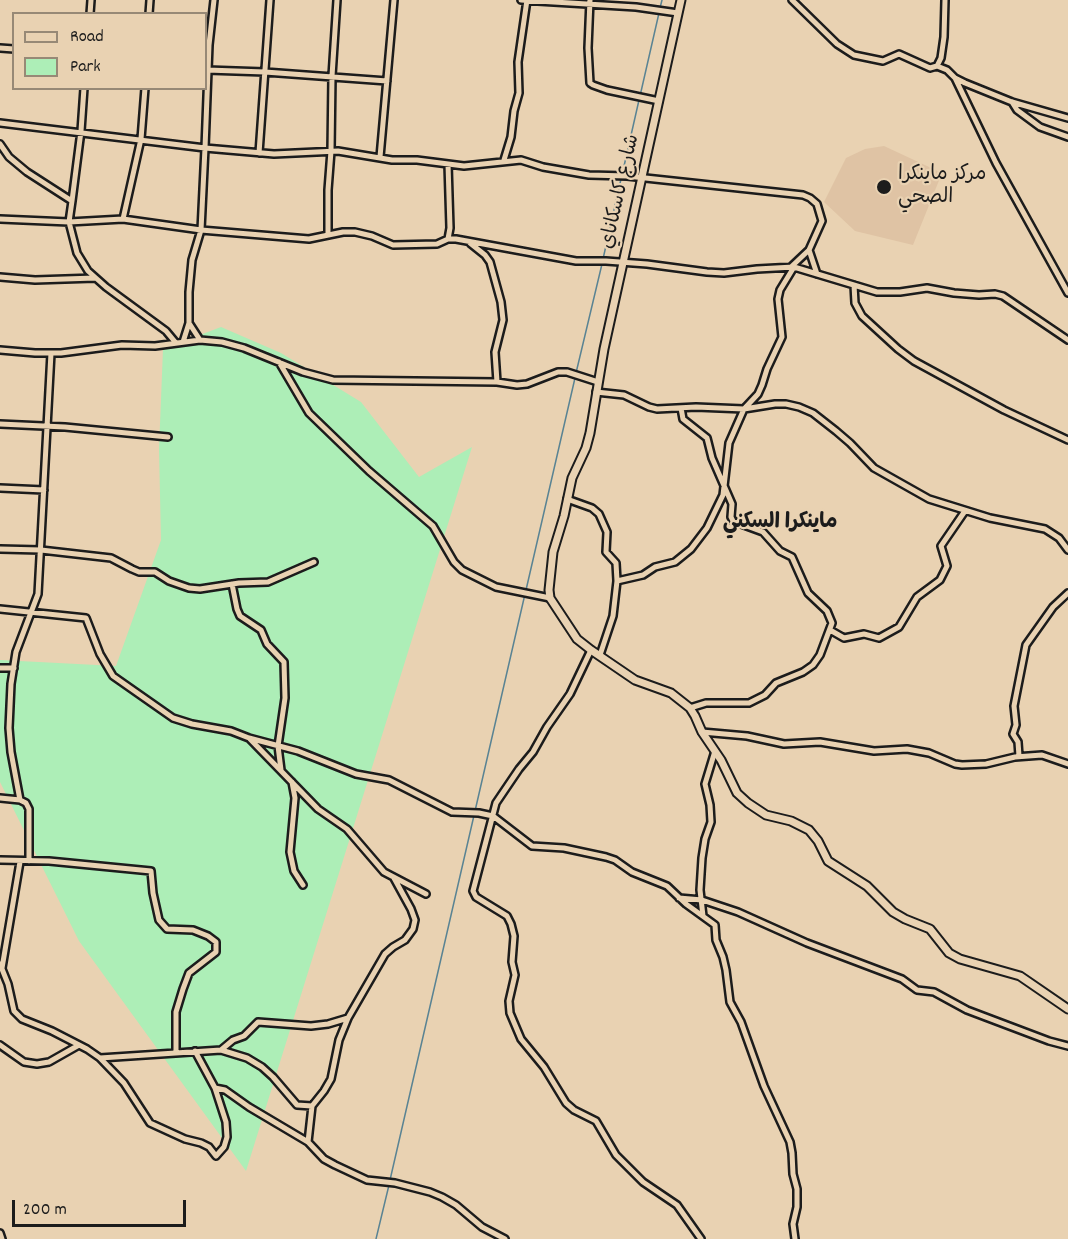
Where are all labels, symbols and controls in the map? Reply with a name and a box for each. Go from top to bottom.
legend [12,12,207,90]
text: Road [70,25,104,50]
text: Park [70,55,101,80]
street label: شارع كاسكاناي [597,132,647,252]
place label: مركز ماينكرا الصحي [898,164,986,211]
marker: مركز ماينكرا الصحي [875,178,893,196]
district label: ماينكرا السكني [723,511,837,537]
scale bar [15,1188,189,1226]
text: 200 m [23,1198,67,1223]

